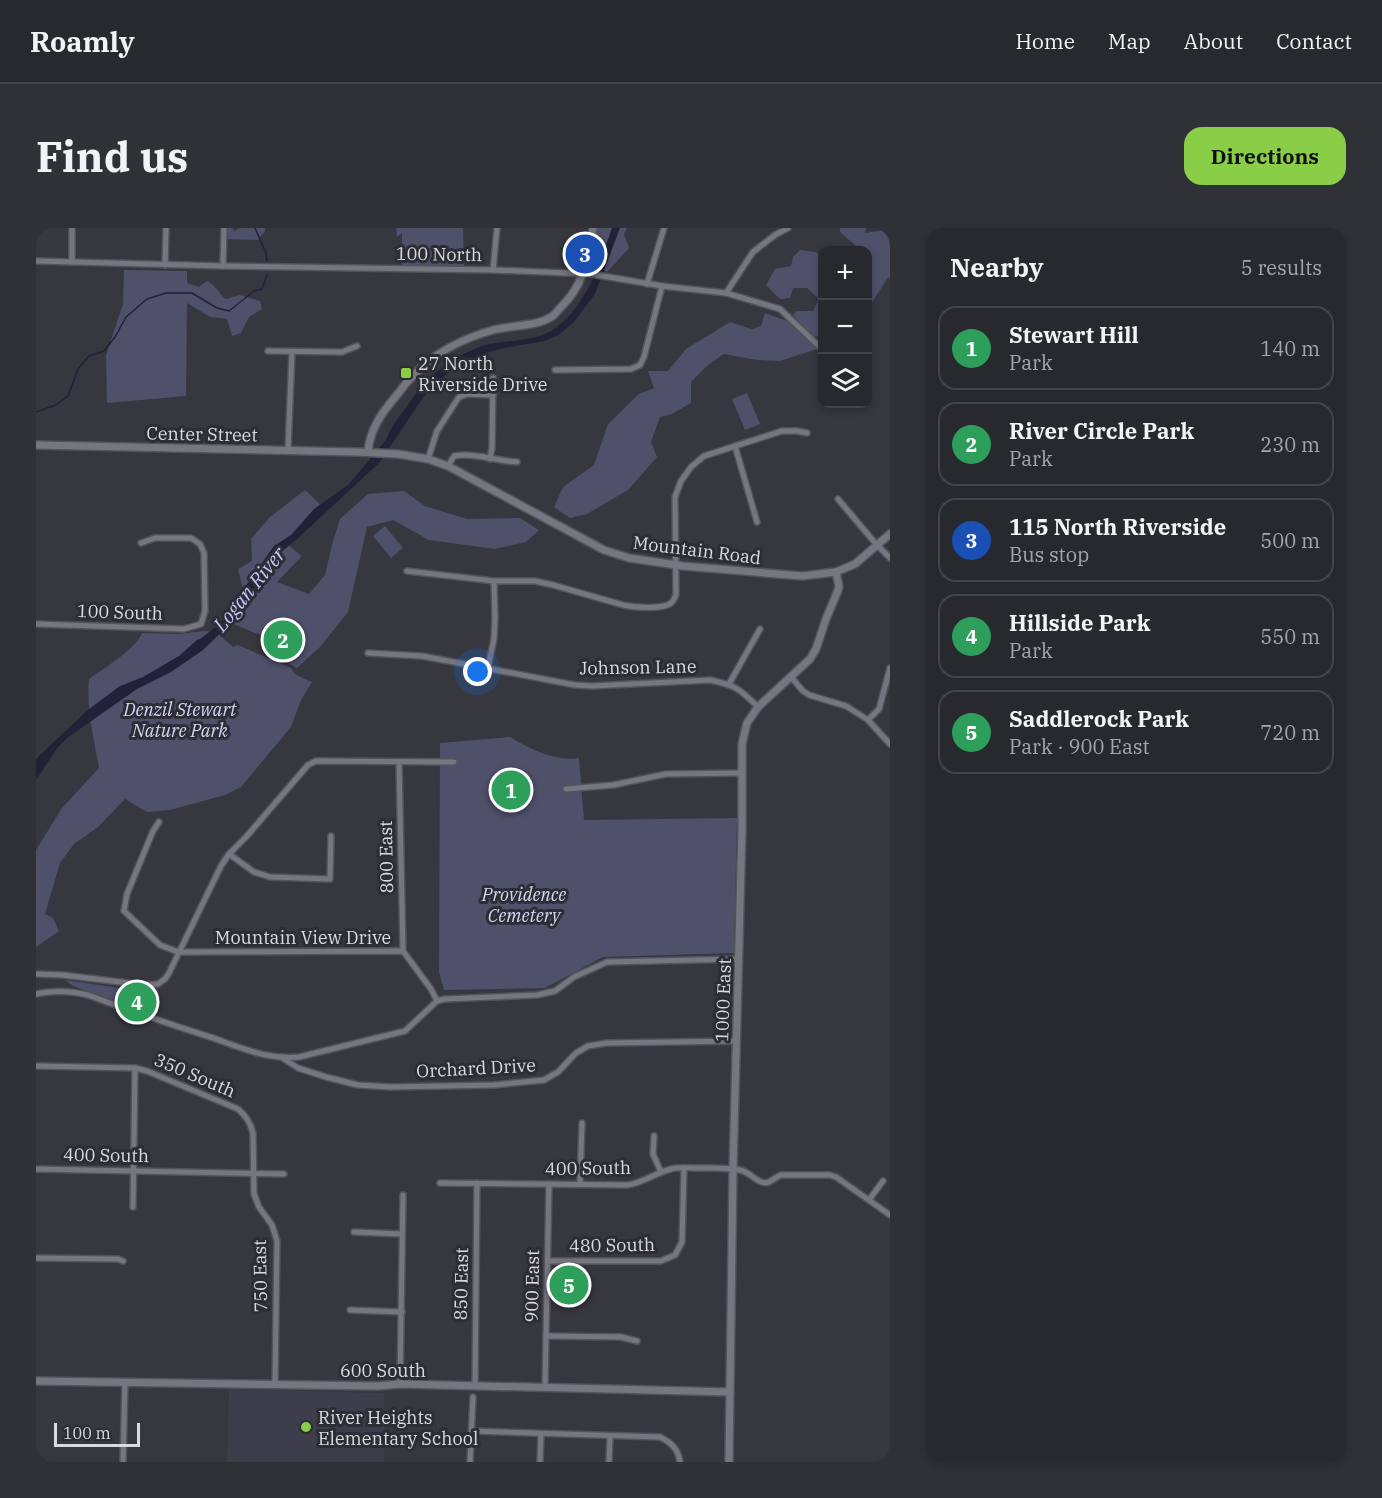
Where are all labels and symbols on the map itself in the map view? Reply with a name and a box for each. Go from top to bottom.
pin: 3 [566,231,604,276]
street label: 100 North [396,242,482,266]
place label: 27 North Riverside Drive [418,352,547,396]
marker: 27 North Riverside Drive [399,366,413,380]
street label: Center Street [146,422,258,446]
street label: Mountain Road [632,531,762,569]
water label: Logan River [206,540,292,638]
street label: 100 South [77,599,163,625]
pin: 2 [264,618,302,662]
street label: Johnson Lane [579,654,697,680]
your location [463,657,492,686]
park label: Denzil Stewart Nature Park [123,698,237,742]
pin: 1 [492,768,530,812]
street label: 800 East [374,820,398,894]
park label: Providence Cemetery [481,883,566,927]
street label: Mountain View Drive [215,926,391,949]
street label: 1000 East [710,958,736,1042]
pin: 4 [118,980,156,1024]
street label: 350 South [151,1048,239,1102]
street label: Orchard Drive [416,1053,536,1083]
street label: 400 South [63,1143,149,1167]
street label: 400 South [545,1156,631,1180]
street label: 480 South [569,1233,655,1257]
street label: 750 East [248,1239,272,1313]
street label: 850 East [449,1247,473,1321]
street label: 900 East [520,1249,544,1323]
pin: 5 [550,1262,588,1308]
street label: 600 South [340,1359,426,1382]
place label: River Heights Elementary School [318,1406,478,1450]
scale bar [54,1420,140,1448]
marker: River Heights Elementary School [299,1420,313,1434]

